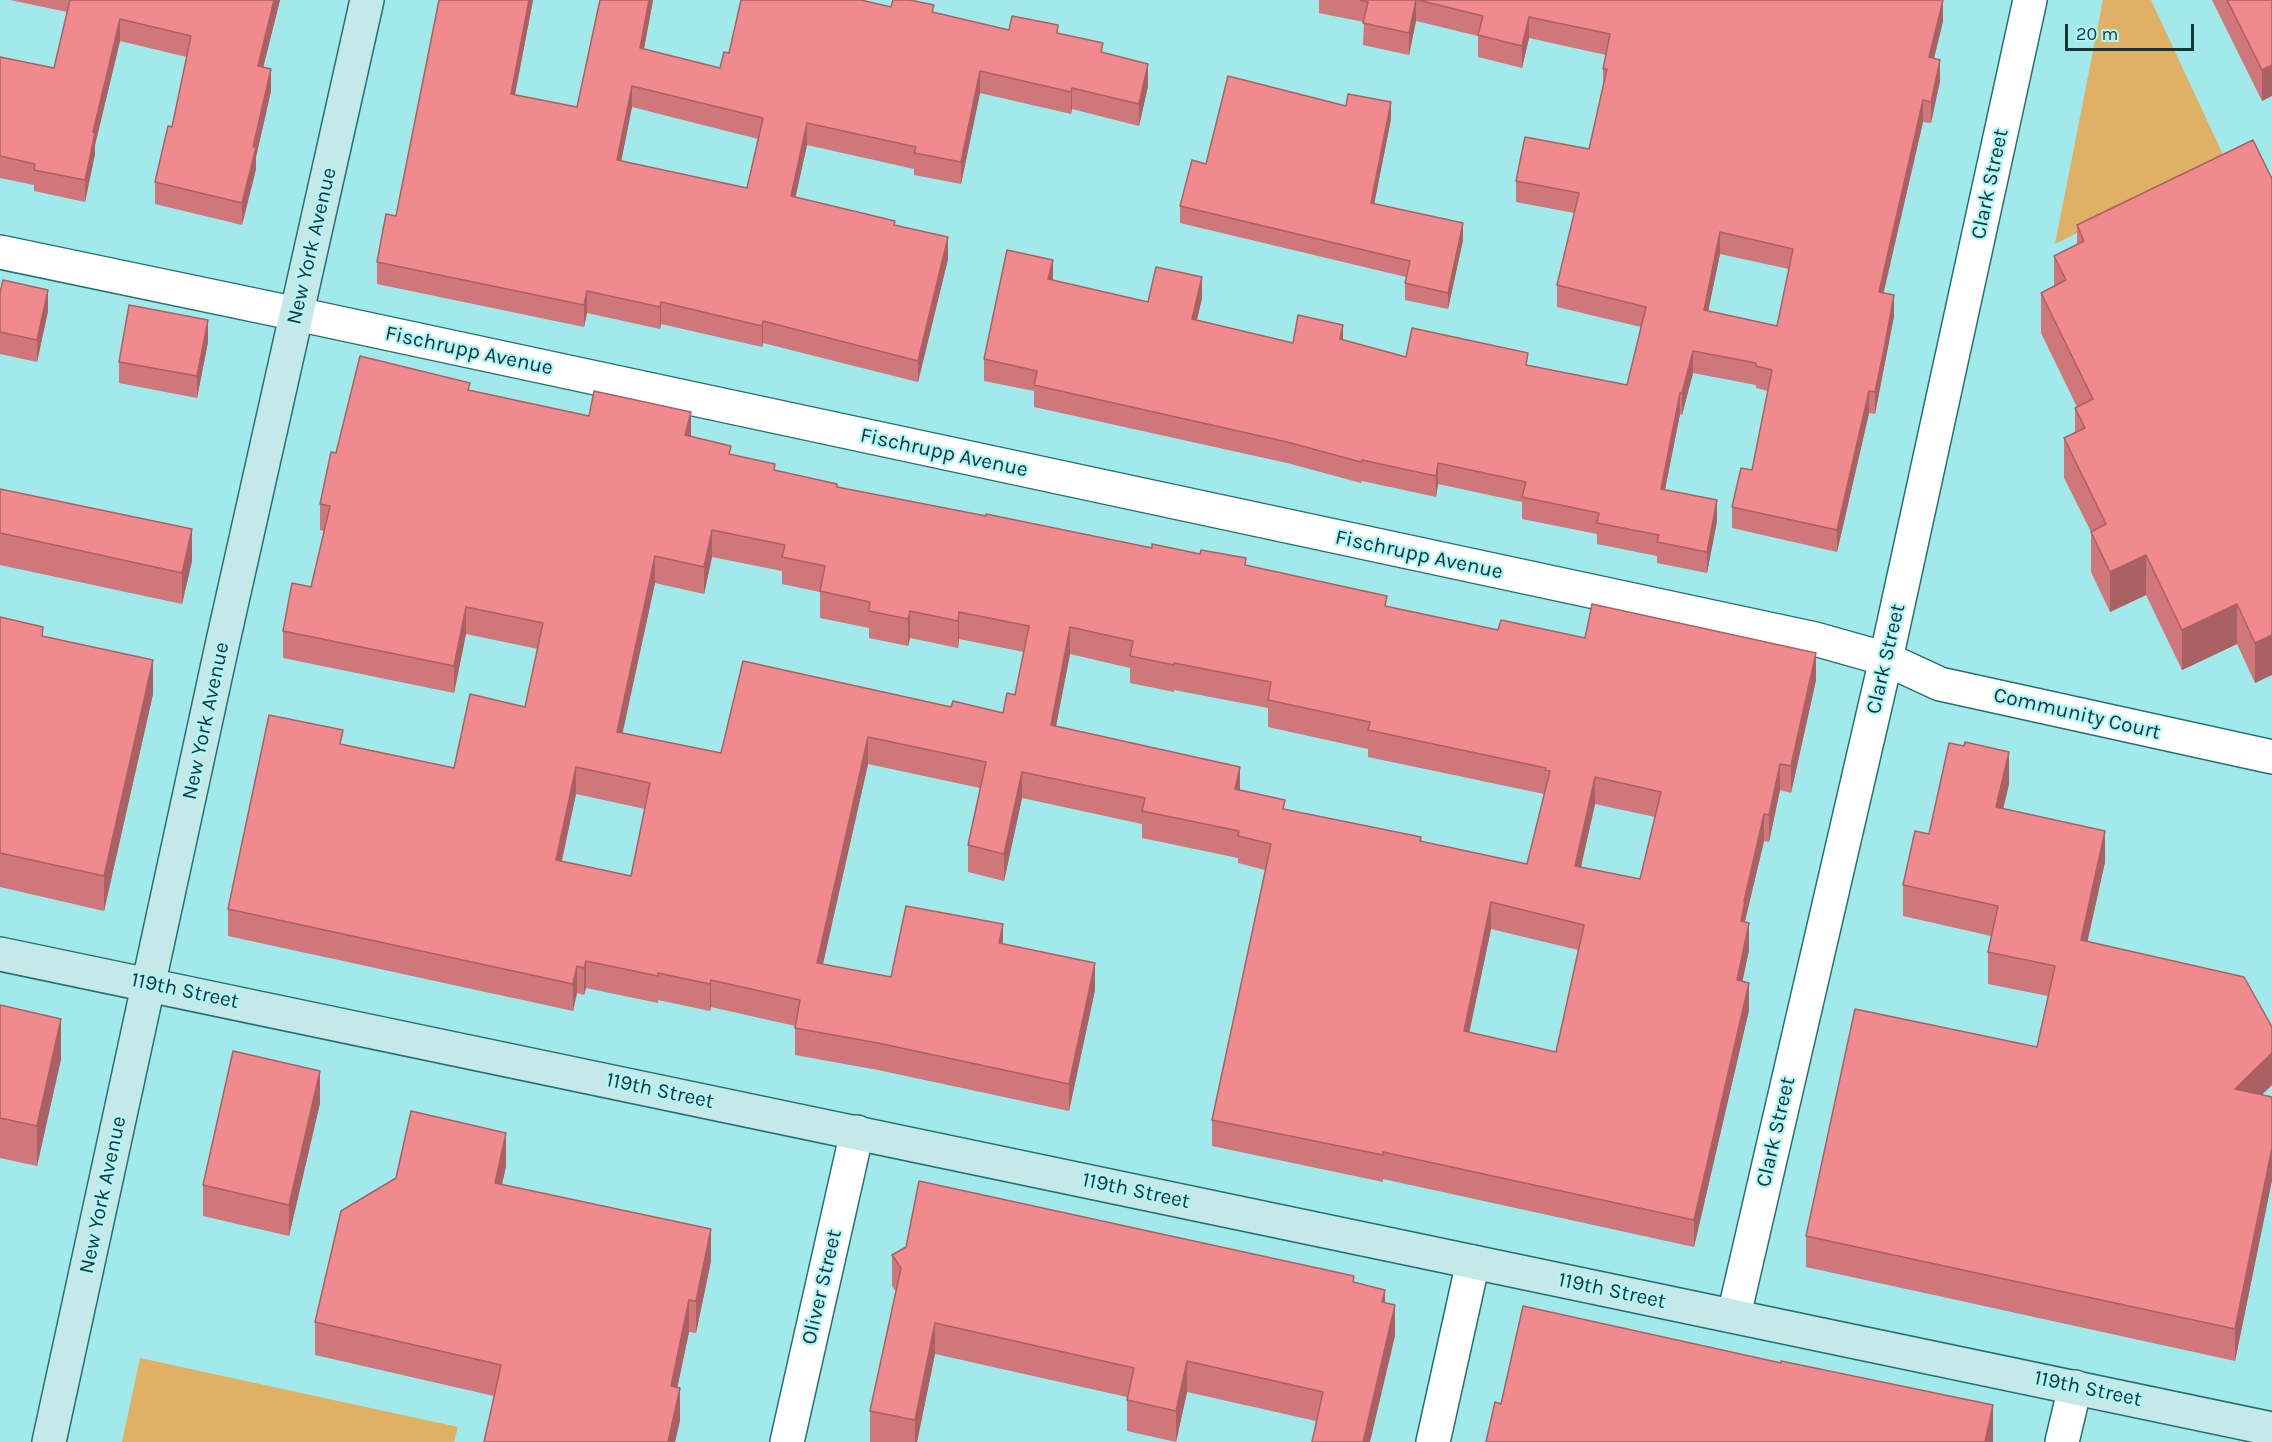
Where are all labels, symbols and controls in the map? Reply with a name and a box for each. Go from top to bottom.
scale bar [2068,12,2197,50]
text: 20 m [2076,23,2118,45]
street label: Clark Street [1966,126,2014,242]
street label: New York Avenue [282,165,342,327]
street label: Fischrupp Avenue [383,321,555,381]
street label: Fischrupp Avenue [858,423,1030,483]
street label: Fischrupp Avenue [1333,525,1505,585]
street label: Clark Street [1861,601,1911,717]
street label: New York Avenue [177,640,235,802]
street label: Community Court [1991,683,2163,745]
street label: 119th Street [129,967,241,1015]
street label: 119th Street [604,1067,716,1115]
street label: Clark Street [1751,1074,1801,1190]
street label: New York Avenue [74,1114,132,1276]
street label: 119th Street [1080,1167,1192,1215]
street label: Oliver Street [797,1227,847,1347]
street label: 119th Street [1556,1267,1668,1315]
street label: 119th Street [2032,1365,2144,1413]

